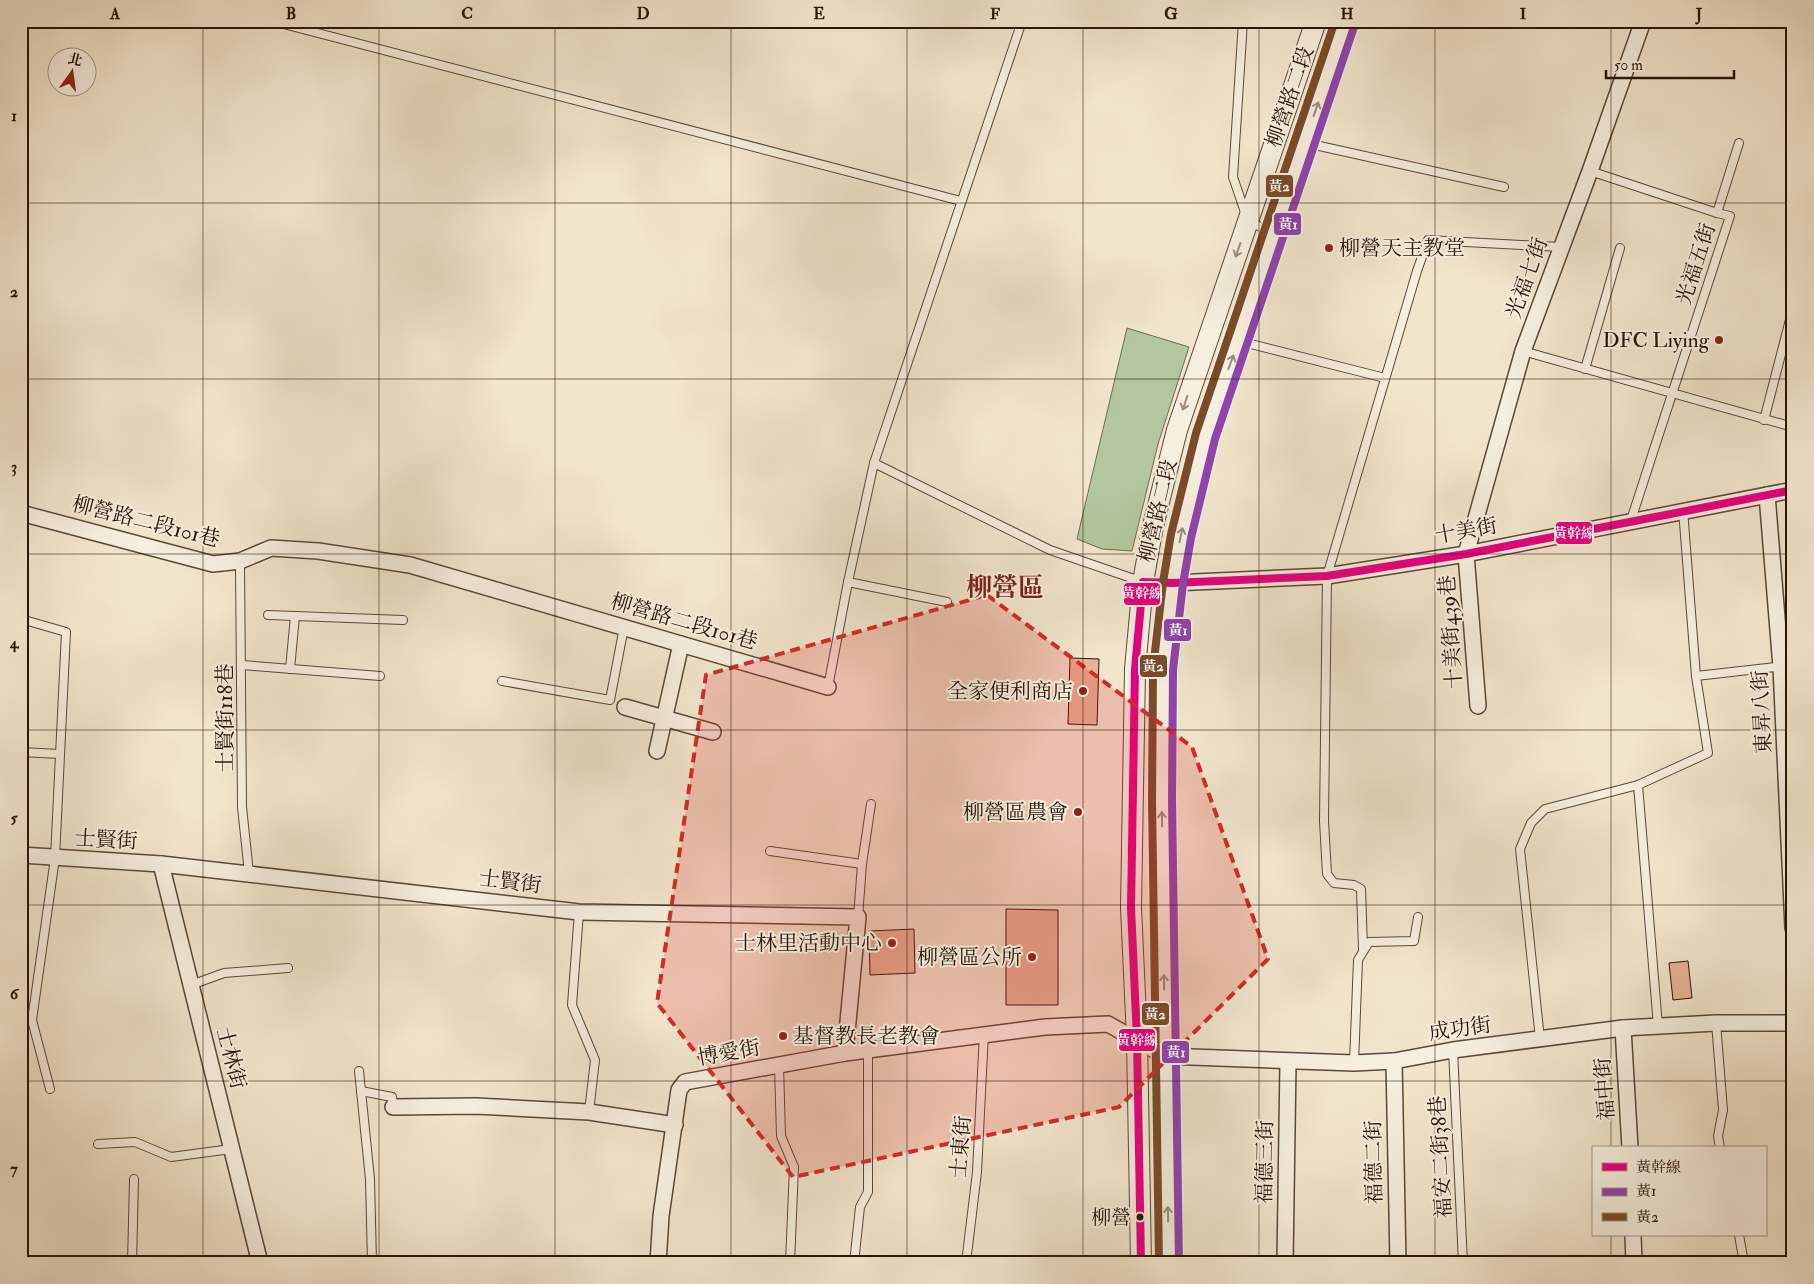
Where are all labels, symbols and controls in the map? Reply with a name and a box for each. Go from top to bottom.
text: A [109,4,121,24]
text: B [286,4,296,24]
text: C [461,4,473,24]
text: D [636,4,650,24]
text: E [813,4,825,24]
text: F [990,4,1000,24]
text: G [1164,4,1178,24]
text: H [1340,4,1354,24]
text: I [1520,4,1527,24]
text: J [1695,4,1703,25]
street label: 柳營路二段 [1260,43,1320,151]
north arrow [48,48,98,98]
scale bar [1606,48,1734,80]
text: 北 [66,50,84,70]
text: 50 m [1614,56,1643,75]
one-way arrow [1312,101,1322,117]
text: 1 [11,106,17,126]
line badge: 黃2 [1265,174,1294,198]
text: 黃2 [1268,178,1290,195]
line badge: 黃1 [1273,212,1302,236]
text: 黃1 [1279,216,1298,233]
street label: 光福五街 [1670,220,1722,308]
street label: 光福七街 [1500,234,1554,322]
place label: 柳營天主教堂 [1339,235,1465,262]
one-way arrow [1233,241,1242,257]
marker: 柳營天主教堂 [1323,242,1335,254]
text: 2 [10,282,18,302]
place label: DFC Liying [1602,327,1710,354]
marker: DFC Liying [1713,334,1725,346]
one-way arrow [1227,355,1236,370]
one-way arrow [1180,395,1190,411]
text: 3 [11,457,17,477]
street label: 柳營路二段 [1133,457,1183,565]
street label: 柳營路二段101巷 [69,491,223,553]
street label: 十美街 [1433,512,1499,550]
line badge: 黃幹線 [1555,521,1593,545]
text: 黃幹線 [1553,525,1595,542]
one-way arrow [1177,527,1186,543]
district label: 柳營區 [966,572,1044,604]
street label: 十美街439巷 [1434,574,1468,690]
line badge: 黃幹線 [1123,582,1161,606]
text: 黃幹線 [1121,585,1163,602]
street label: 柳營路二段101巷 [607,588,761,656]
line badge: 黃1 [1163,618,1192,642]
text: 黃1 [1169,622,1188,639]
text: 4 [9,633,20,653]
line badge: 黃2 [1139,654,1168,678]
text: 黃2 [1142,658,1164,675]
street label: 士賢街118巷 [212,664,239,772]
street label: 東昇八街 [1746,669,1778,755]
place label: 全家便利商店 [947,678,1073,705]
marker: 全家便利商店 [1077,685,1089,697]
place label: 柳營區農會 [963,799,1068,826]
marker: 柳營區農會 [1072,806,1084,818]
text: 5 [10,808,18,828]
one-way arrow [1157,811,1167,828]
street label: 士賢街 [74,825,138,855]
street label: 士賢街 [477,865,543,899]
place label: 士林里活動中心 [735,930,882,957]
marker: 士林里活動中心 [886,937,898,949]
place label: 柳營區公所 [917,944,1022,971]
marker: 柳營區公所 [1026,951,1038,963]
one-way arrow [1159,974,1169,990]
text: 6 [10,984,20,1004]
line badge: 黃2 [1141,1002,1170,1026]
text: 黃2 [1144,1006,1166,1023]
street label: 成功街 [1427,1011,1493,1047]
place label: 基督教長老教會 [793,1023,940,1050]
street label: 士林街 [210,1024,252,1092]
line badge: 黃幹線 [1118,1028,1156,1052]
marker: 基督教長老教會 [777,1030,789,1042]
text: 黃幹線 [1116,1032,1158,1049]
street label: 博愛街 [696,1034,762,1072]
line badge: 黃1 [1161,1040,1190,1064]
text: 黃1 [1167,1044,1186,1061]
street label: 福中街 [1589,1057,1621,1121]
street label: 福安二街38巷 [1424,1095,1458,1219]
street label: 士東街 [945,1114,977,1180]
street label: 福德三街 [1251,1120,1279,1204]
street label: 福德二街 [1360,1120,1388,1204]
legend [1592,1146,1766,1236]
text: 黃幹線 [1636,1158,1681,1177]
text: 7 [10,1159,18,1179]
text: 黃1 [1636,1182,1656,1201]
place label: 柳營 [1091,1205,1131,1230]
one-way arrow [1164,1206,1173,1222]
text: 黃2 [1636,1208,1659,1227]
marker: 柳營 [1135,1212,1145,1222]

